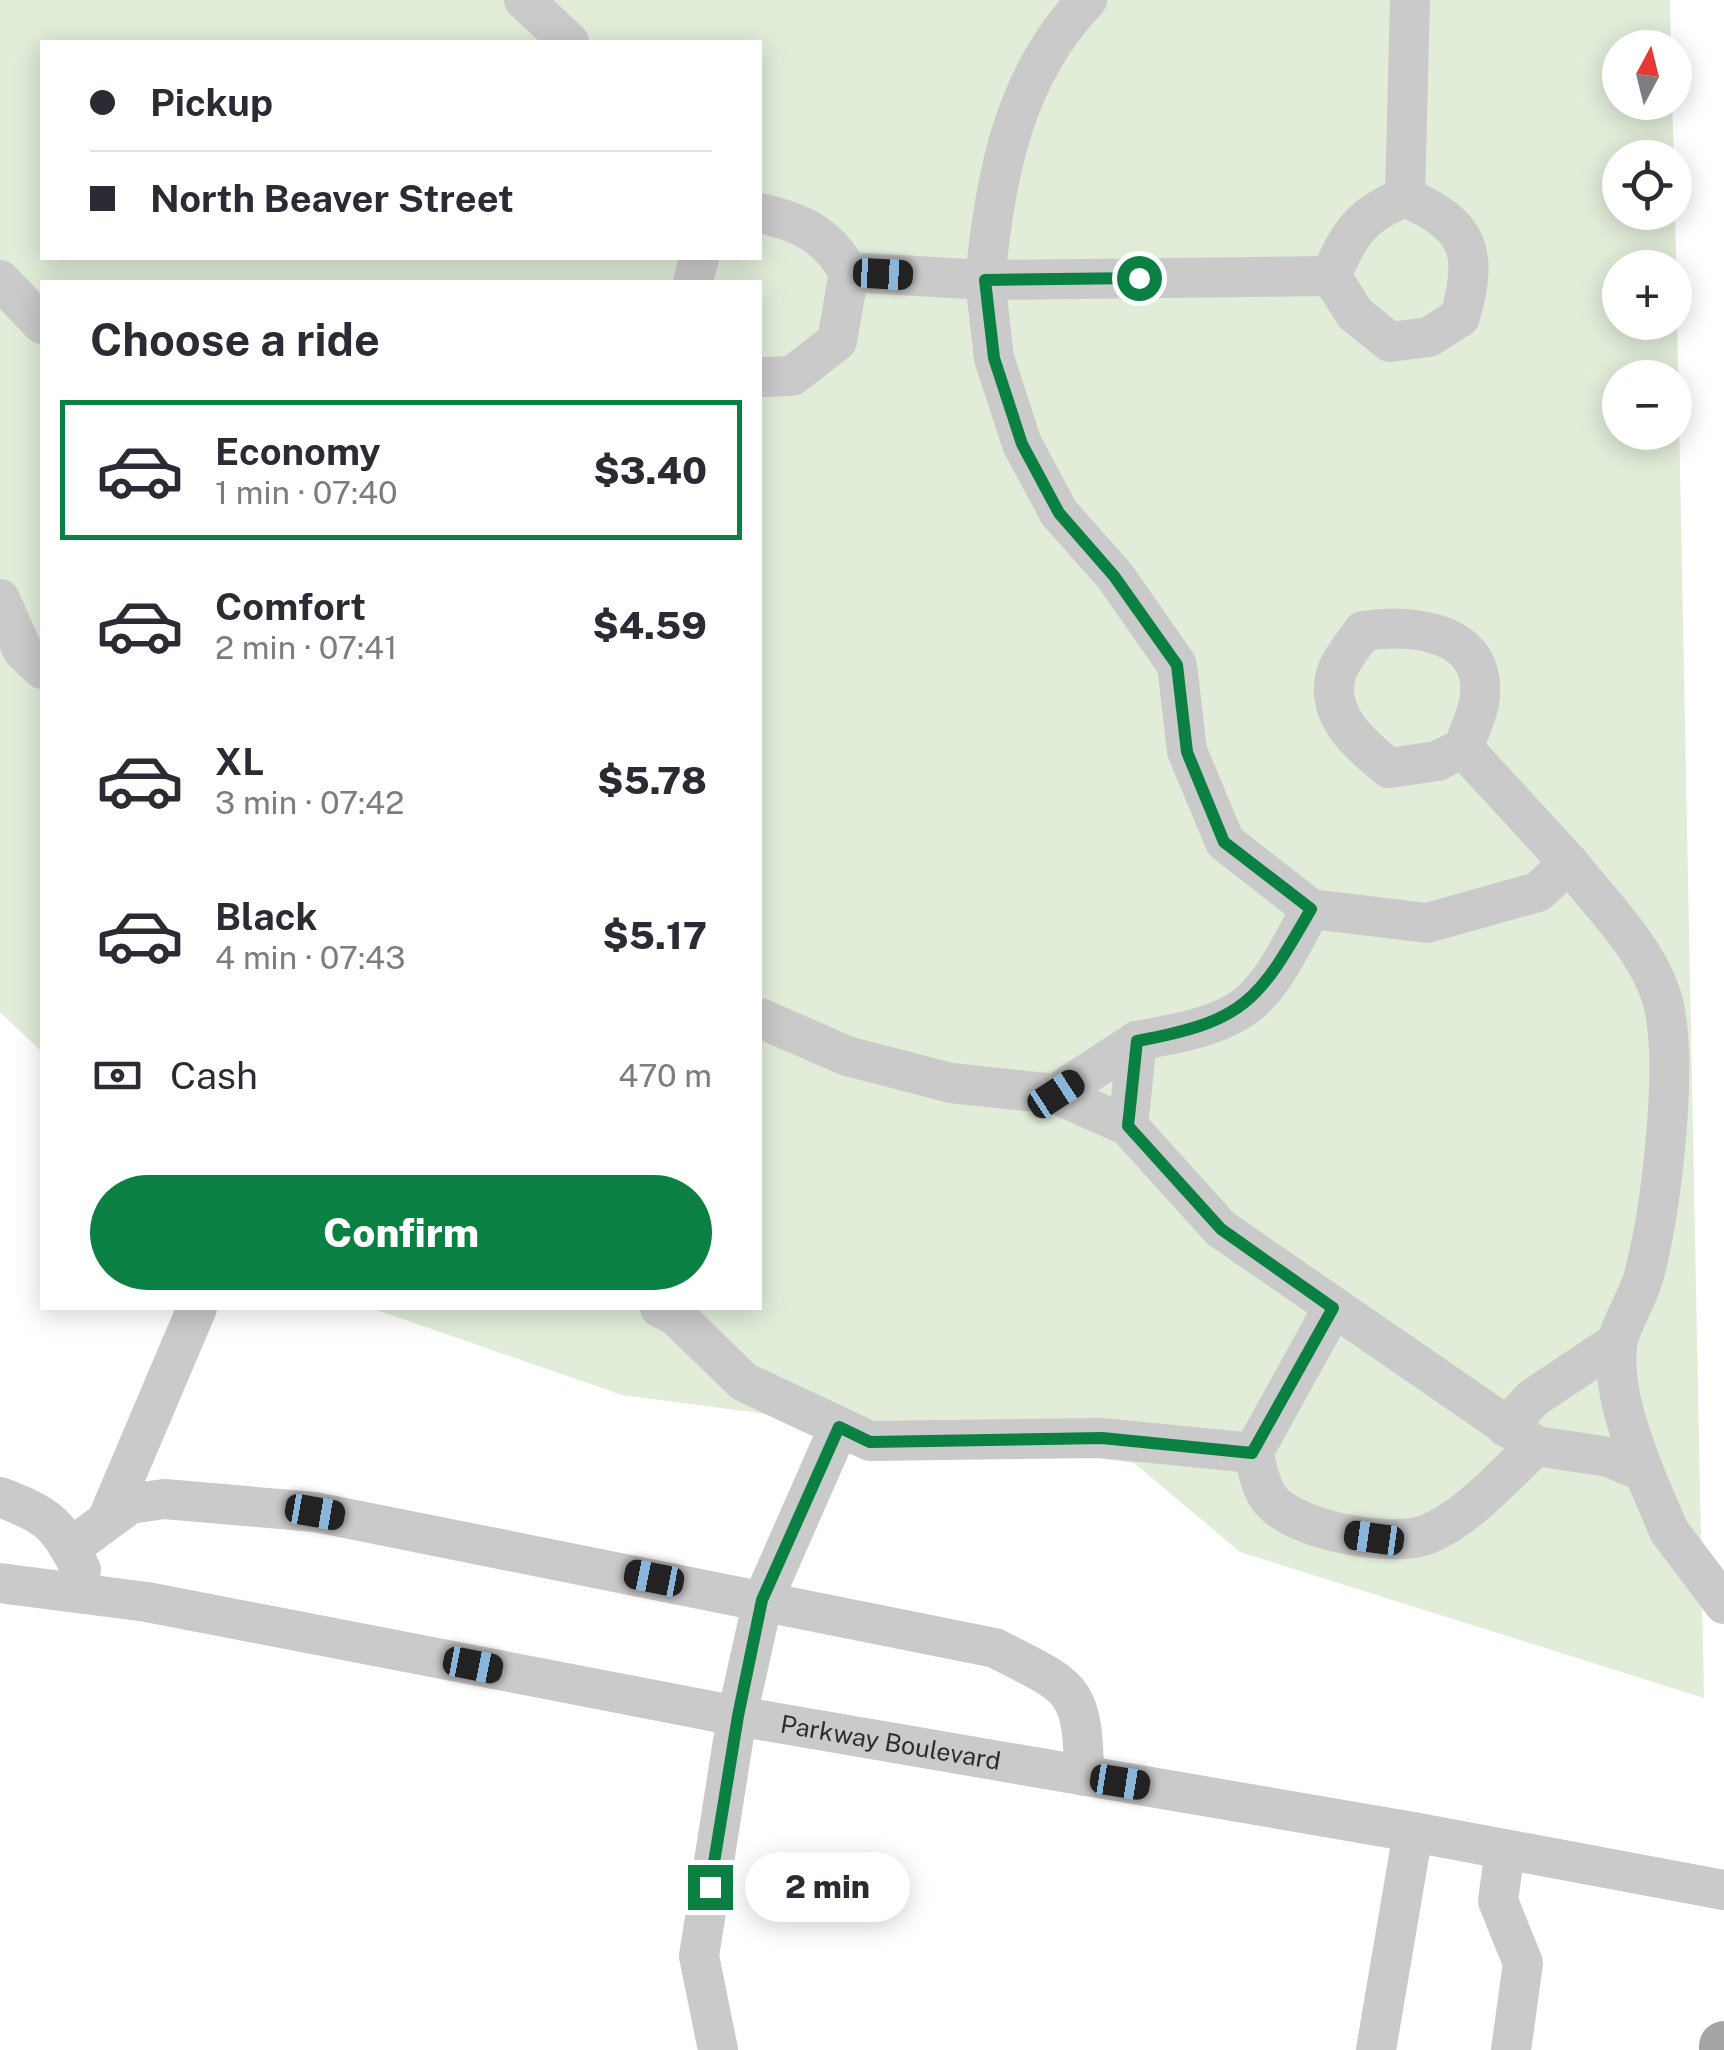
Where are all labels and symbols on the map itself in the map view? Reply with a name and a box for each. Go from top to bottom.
north arrow [1602,30,1692,120]
route start [1117,256,1162,301]
car [852,257,914,291]
car [1023,1065,1089,1123]
car [283,1492,347,1532]
car [1342,1519,1406,1557]
car [622,1558,686,1598]
car [441,1645,505,1685]
street label: Parkway Boulevard [778,1709,1003,1776]
car [1088,1762,1152,1802]
callout: 2 min [745,1852,910,1922]
route end [688,1865,733,1910]

